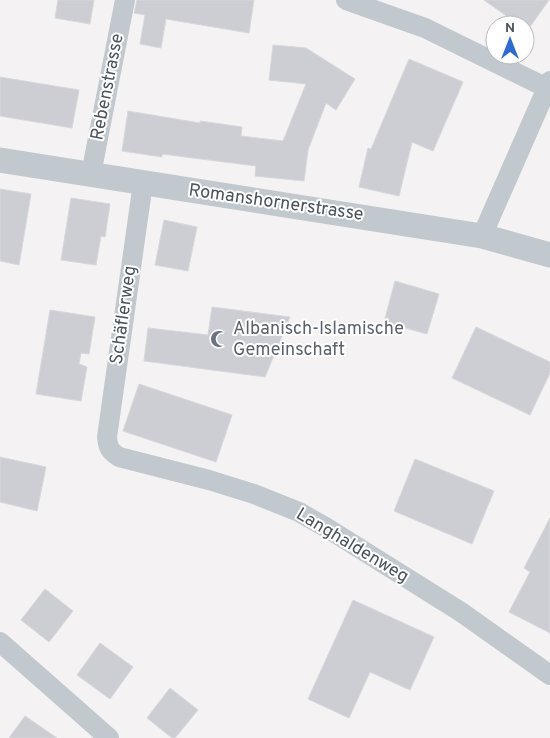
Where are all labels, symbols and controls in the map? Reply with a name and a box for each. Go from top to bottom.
north arrow [485,15,535,65]
text: N [505,20,515,37]
street label: Rebenstrasse [86,32,130,142]
street label: Romanshornerstrasse [187,179,365,227]
street label: Schäflerweg [106,264,142,366]
place label: Albanisch-Islamische Gemeinschaft [233,318,404,362]
mosque icon: Albanisch-Islamische Gemeinschaft [209,329,229,349]
street label: Langhaldenweg [291,503,413,589]

